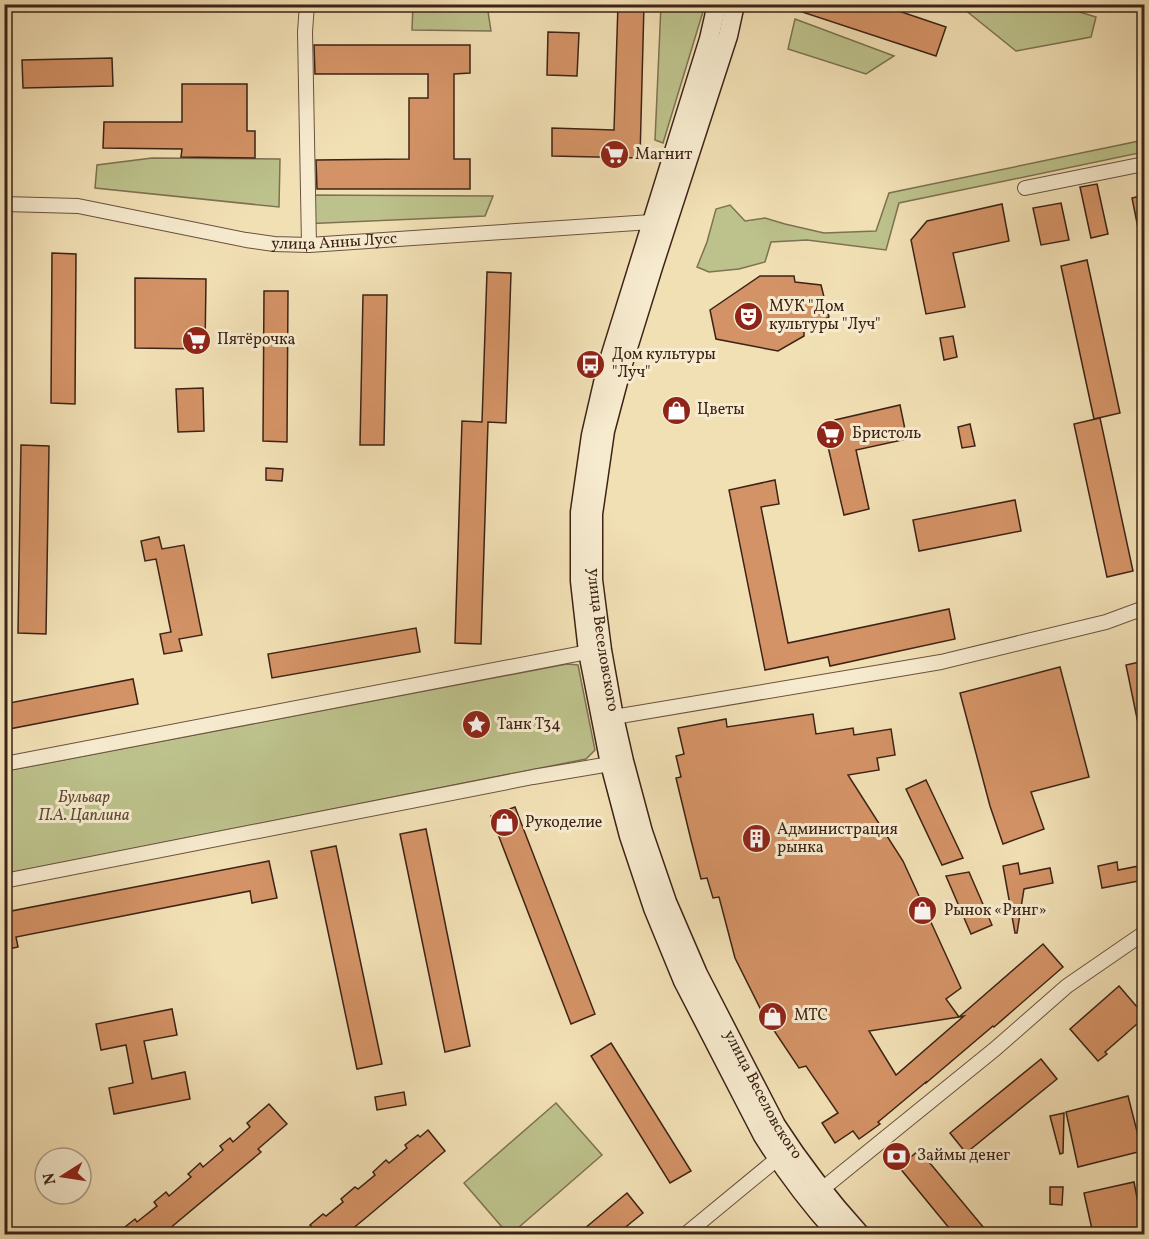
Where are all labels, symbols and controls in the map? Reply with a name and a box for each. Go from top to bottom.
supermarket icon: Магнит [598,139,630,171]
place label: Магнит [635,144,692,166]
street label: улица Анны Лусс [271,228,398,256]
place label: МУК "Дом культуры "Луч" [769,296,880,336]
theatre icon: МУК "Дом культуры "Луч" [732,300,764,332]
supermarket icon: Пятёрочка [180,324,212,356]
place label: Пятёрочка [217,329,296,351]
place label: Дом культуры "Луч" [612,344,716,384]
bus stop icon: Дом культуры "Луч" [575,348,607,380]
shop icon: Цветы [660,394,692,426]
place label: Цветы [697,399,745,421]
supermarket icon: Бристоль [815,418,847,450]
place label: Бристоль [852,423,921,445]
street label: улица Веселовского [582,568,624,713]
place icon: Танк T34 [460,709,492,741]
place label: Танк T34 [497,714,561,736]
park label: Бульвар П.А. Цаплина [38,787,130,827]
shop icon: Рукоделие [488,807,520,839]
place label: Рукоделие [525,812,602,834]
place label: Администрация рынка [777,819,898,859]
building icon: Администрация рынка [740,823,772,855]
shop icon: Рынок «Ринг» [907,895,939,927]
place label: Рынок «Ринг» [944,900,1046,922]
shop icon: МТС [757,1000,789,1032]
place label: МТС [794,1005,828,1027]
street label: улица Веселовского [718,1026,807,1164]
bank icon: Займы денег [880,1140,912,1172]
place label: Займы денег [917,1145,1010,1167]
north arrow [33,1146,93,1206]
text: N [38,1170,62,1187]

